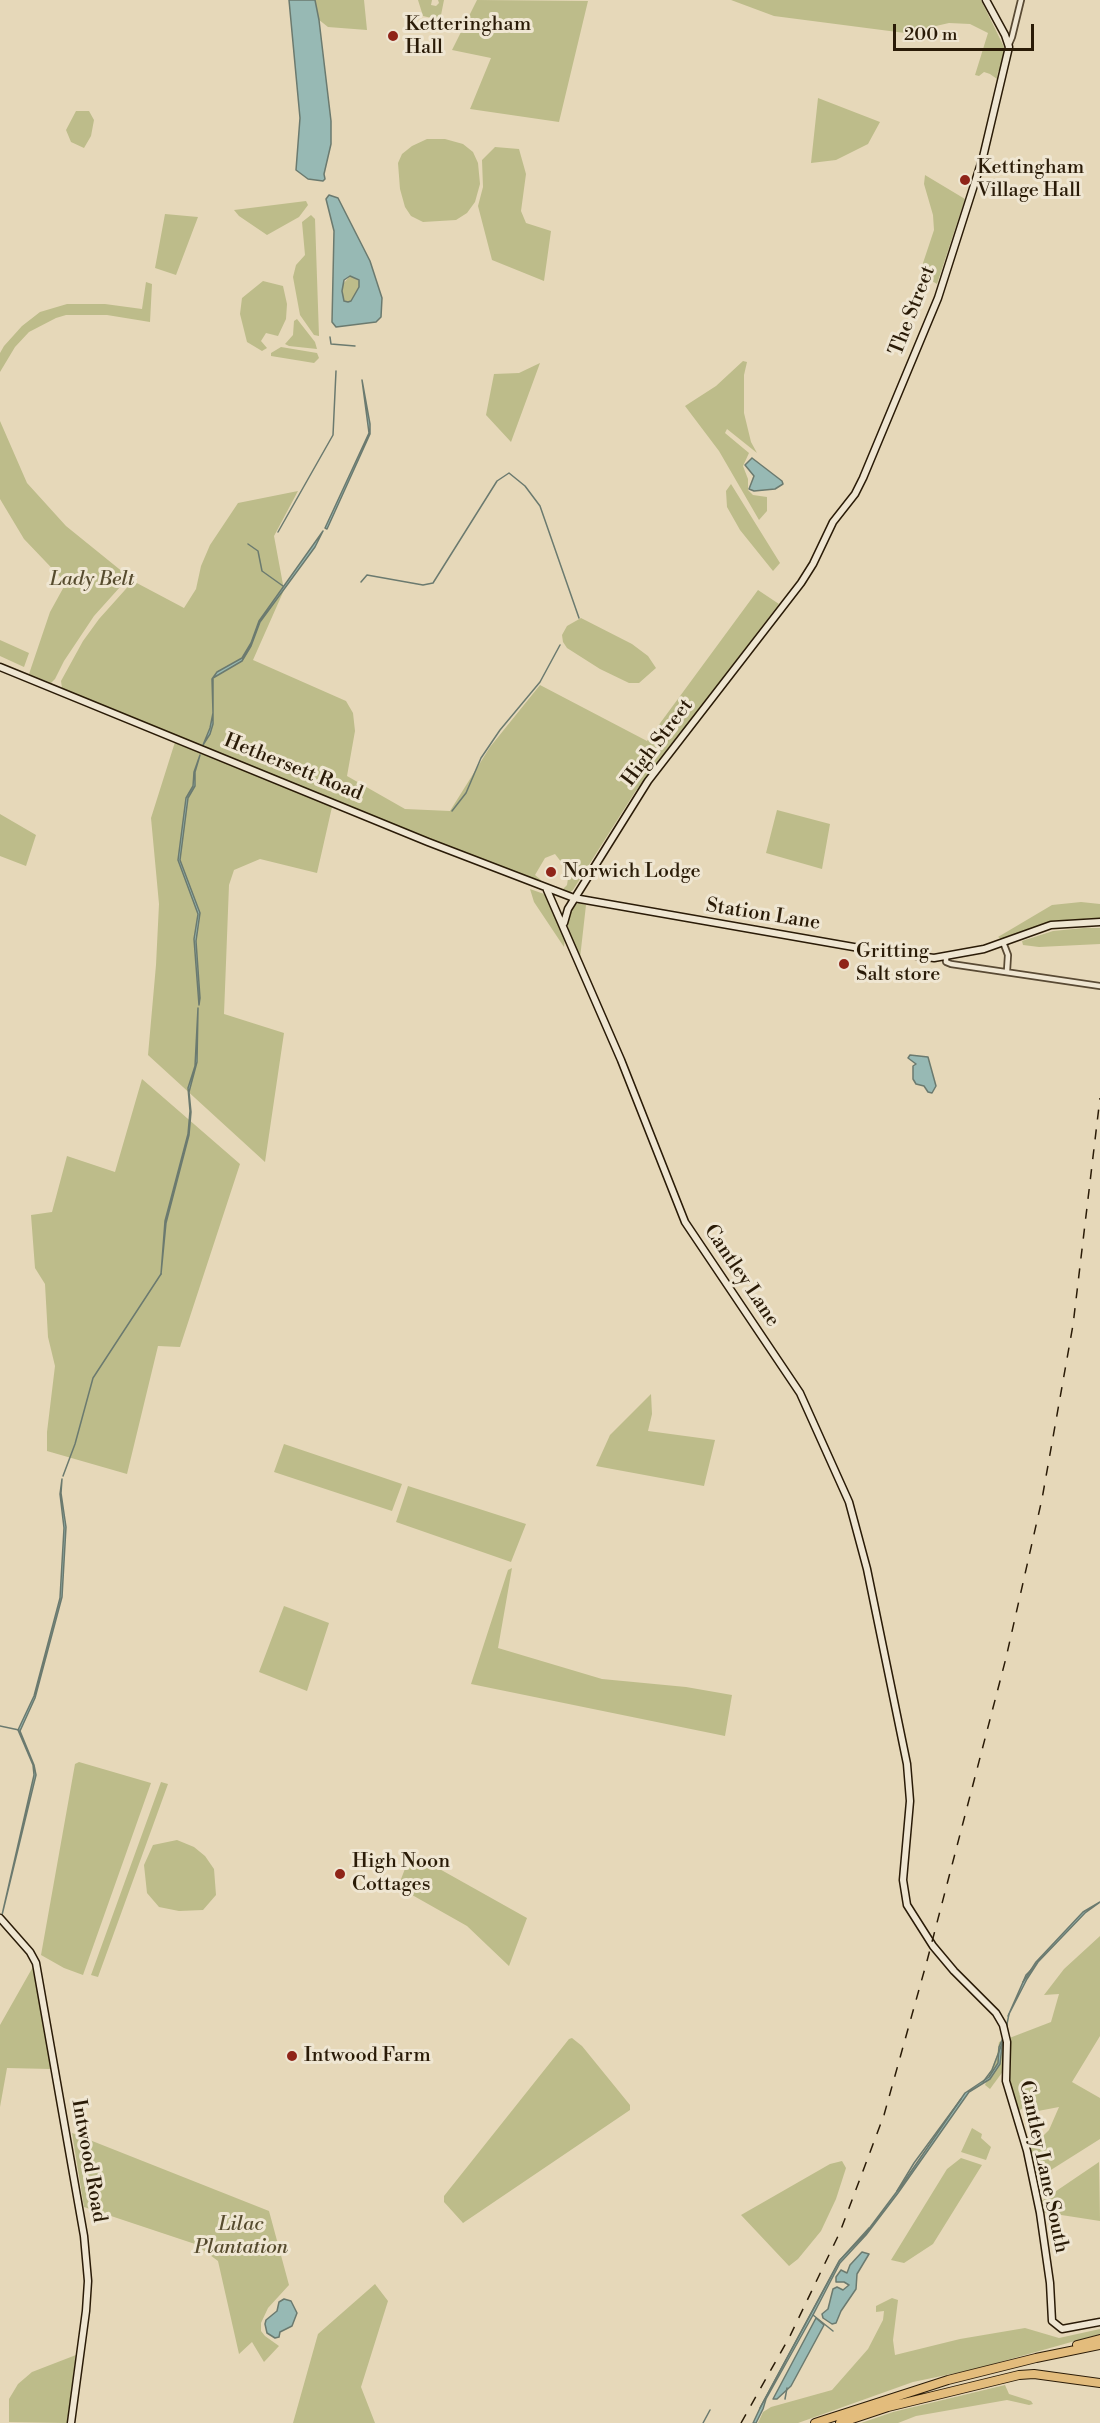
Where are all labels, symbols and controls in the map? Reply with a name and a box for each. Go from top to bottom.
scale bar [896,12,1037,50]
place label: Ketteringham Hall [405,13,531,60]
text: 200 m [904,23,958,46]
marker: Ketteringham Hall [386,29,400,43]
place label: Kettingham Village Hall [977,156,1084,203]
marker: Kettingham Village Hall [958,173,972,187]
street label: The Street [885,263,941,359]
park label: Lady Belt [50,568,134,592]
street label: High Street [617,695,699,791]
street label: Hethersett Road [220,729,366,807]
place label: Norwich Lodge [563,860,701,884]
marker: Norwich Lodge [544,865,558,879]
street label: Station Lane [704,894,822,936]
place label: Gritting Salt store [856,940,940,987]
marker: Gritting Salt store [837,957,851,971]
street label: Cantley Lane [698,1220,784,1332]
place label: High Noon Cottages [352,1850,450,1897]
marker: High Noon Cottages [333,1867,347,1881]
place label: Intwood Farm [304,2044,431,2068]
marker: Intwood Farm [285,2049,299,2063]
street label: Cantley Lane South [1013,2079,1073,2255]
street label: Intwood Road [65,2098,111,2224]
park label: Lilac Plantation [194,2213,288,2260]

